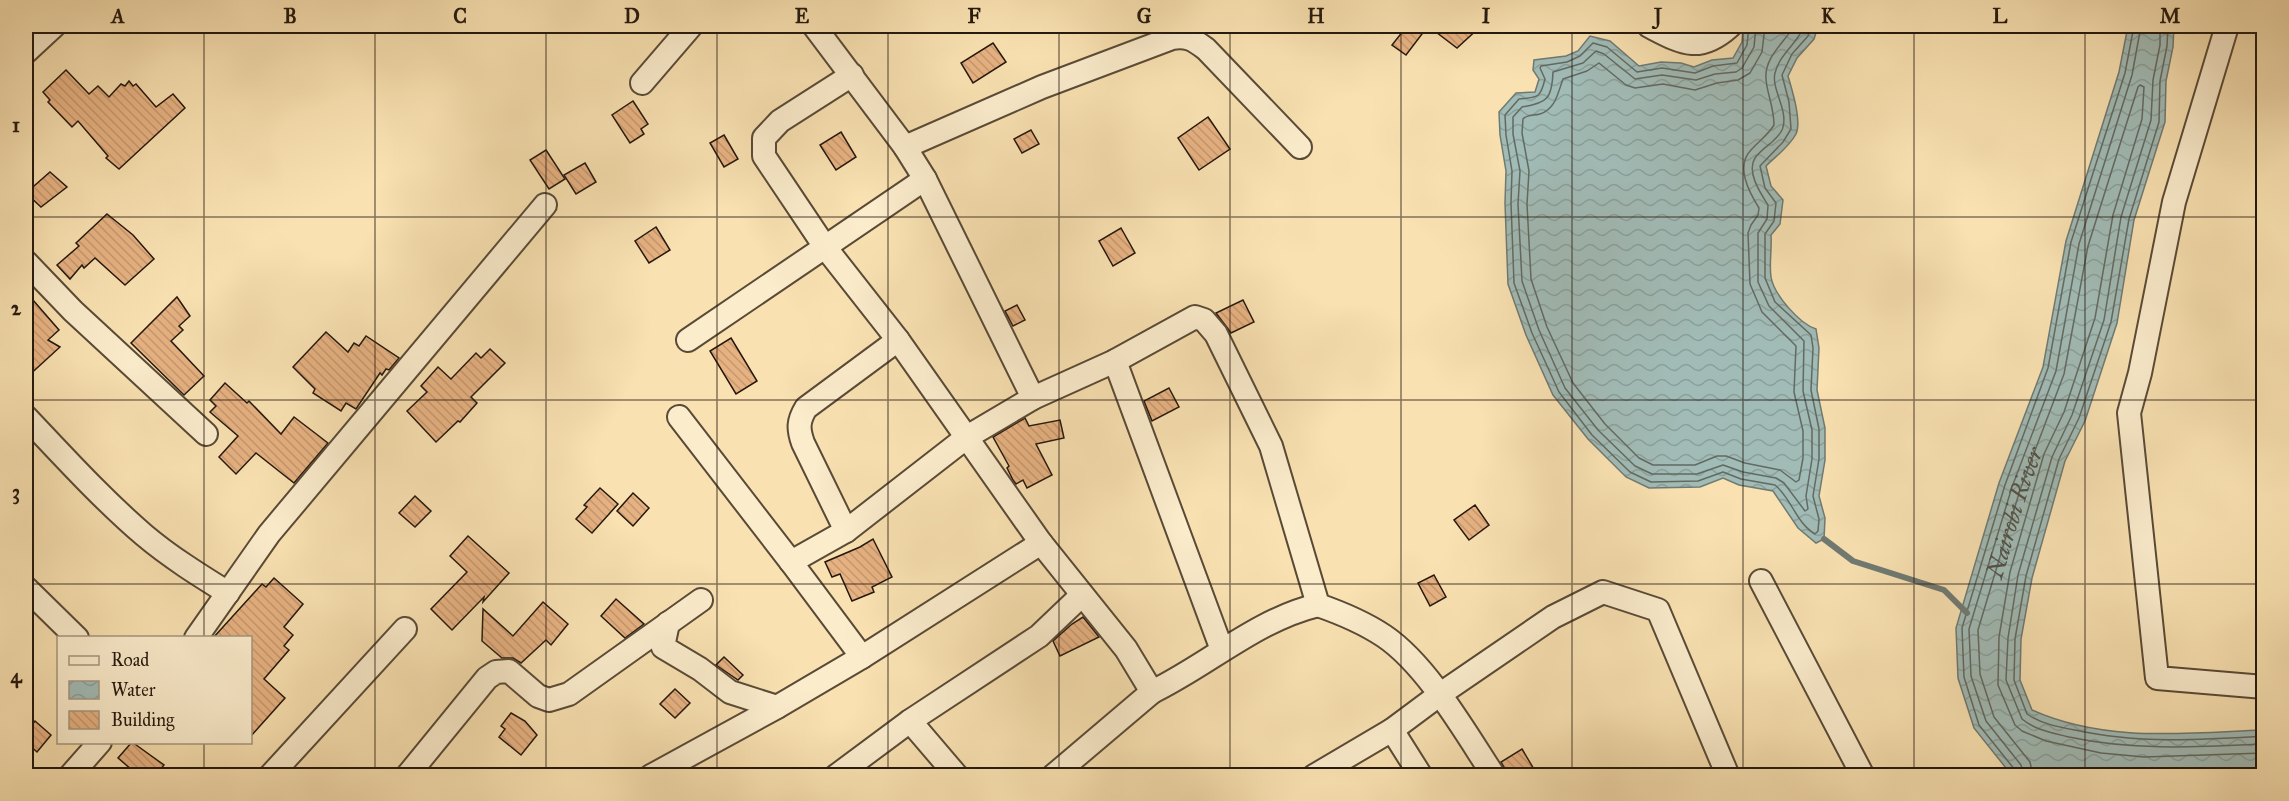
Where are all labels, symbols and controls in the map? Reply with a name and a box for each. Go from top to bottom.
text: A [109,4,125,28]
text: B [283,4,297,28]
text: C [453,4,467,28]
text: D [624,4,640,28]
text: E [795,4,810,28]
text: F [967,4,981,28]
text: G [1137,4,1152,28]
text: H [1307,4,1325,28]
text: I [1482,4,1491,28]
text: J [1651,4,1663,30]
text: K [1821,4,1836,28]
text: L [1993,4,2008,28]
text: M [2160,4,2181,28]
text: 1 [12,113,20,137]
text: 2 [11,296,22,320]
water label: Nairobi River [1979,441,2051,584]
text: 3 [12,480,20,505]
legend [57,636,252,744]
text: Road [111,649,149,671]
text: 4 [10,664,22,689]
text: Water [111,679,156,701]
text: Building [111,709,175,732]

